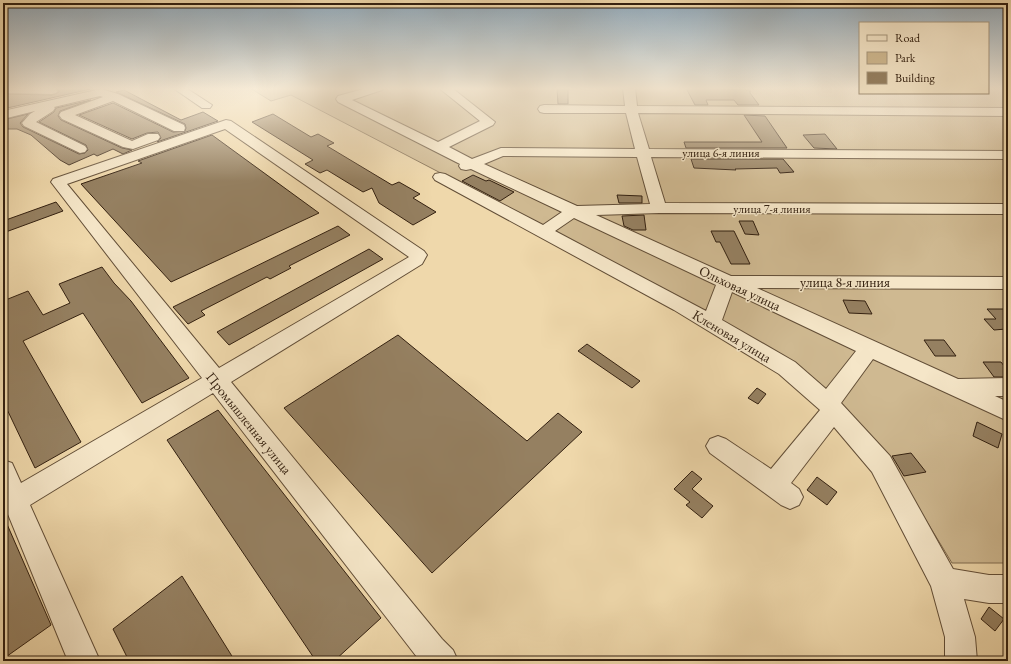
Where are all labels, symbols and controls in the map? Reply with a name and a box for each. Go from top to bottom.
legend [859,22,989,94]
text: Road [895,30,921,46]
text: Park [895,50,916,66]
text: Building [895,70,936,86]
street label: улица 6-я линия [682,145,760,161]
street label: улица 7-я линия [733,201,811,217]
street label: Ольховая улица [696,261,784,315]
street label: улица 8-я линия [800,273,890,291]
street label: Кленовая улица [689,305,775,367]
street label: Промышленная улица [202,368,296,478]

